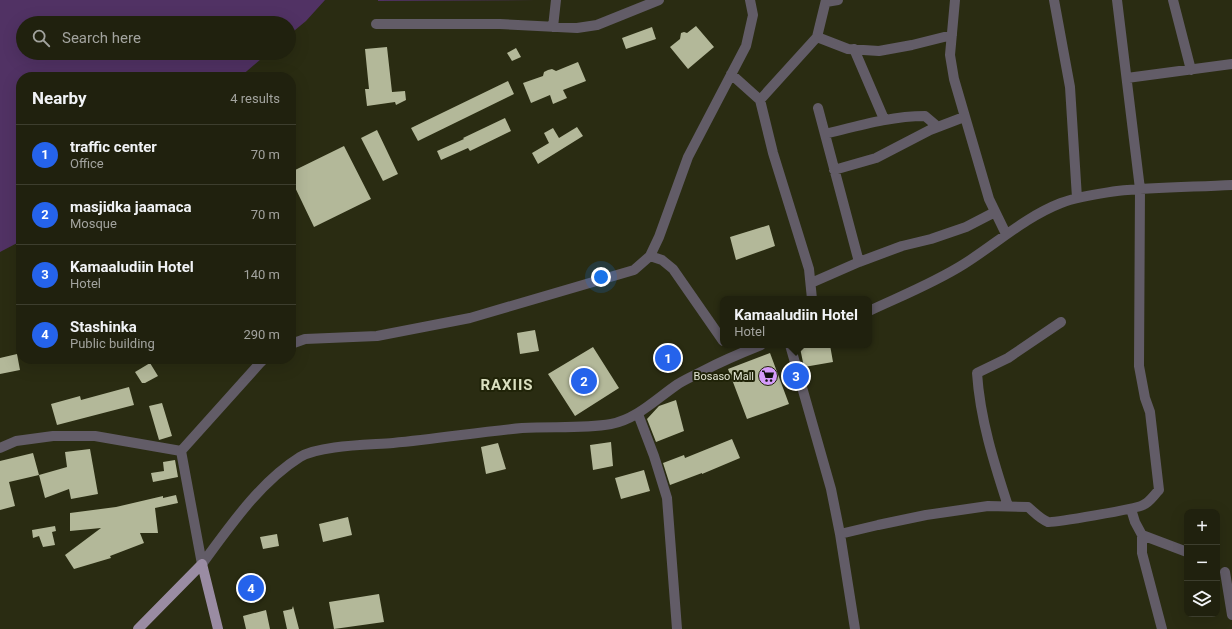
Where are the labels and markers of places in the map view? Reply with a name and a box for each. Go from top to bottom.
pin: 1 [655,343,681,373]
pin: 3 [783,361,809,391]
supermarket icon: Bosaso Mall [757,365,779,387]
pin: 2 [571,366,597,396]
place label: Bosaso Mall [694,370,754,383]
pin: 4 [238,573,264,603]

